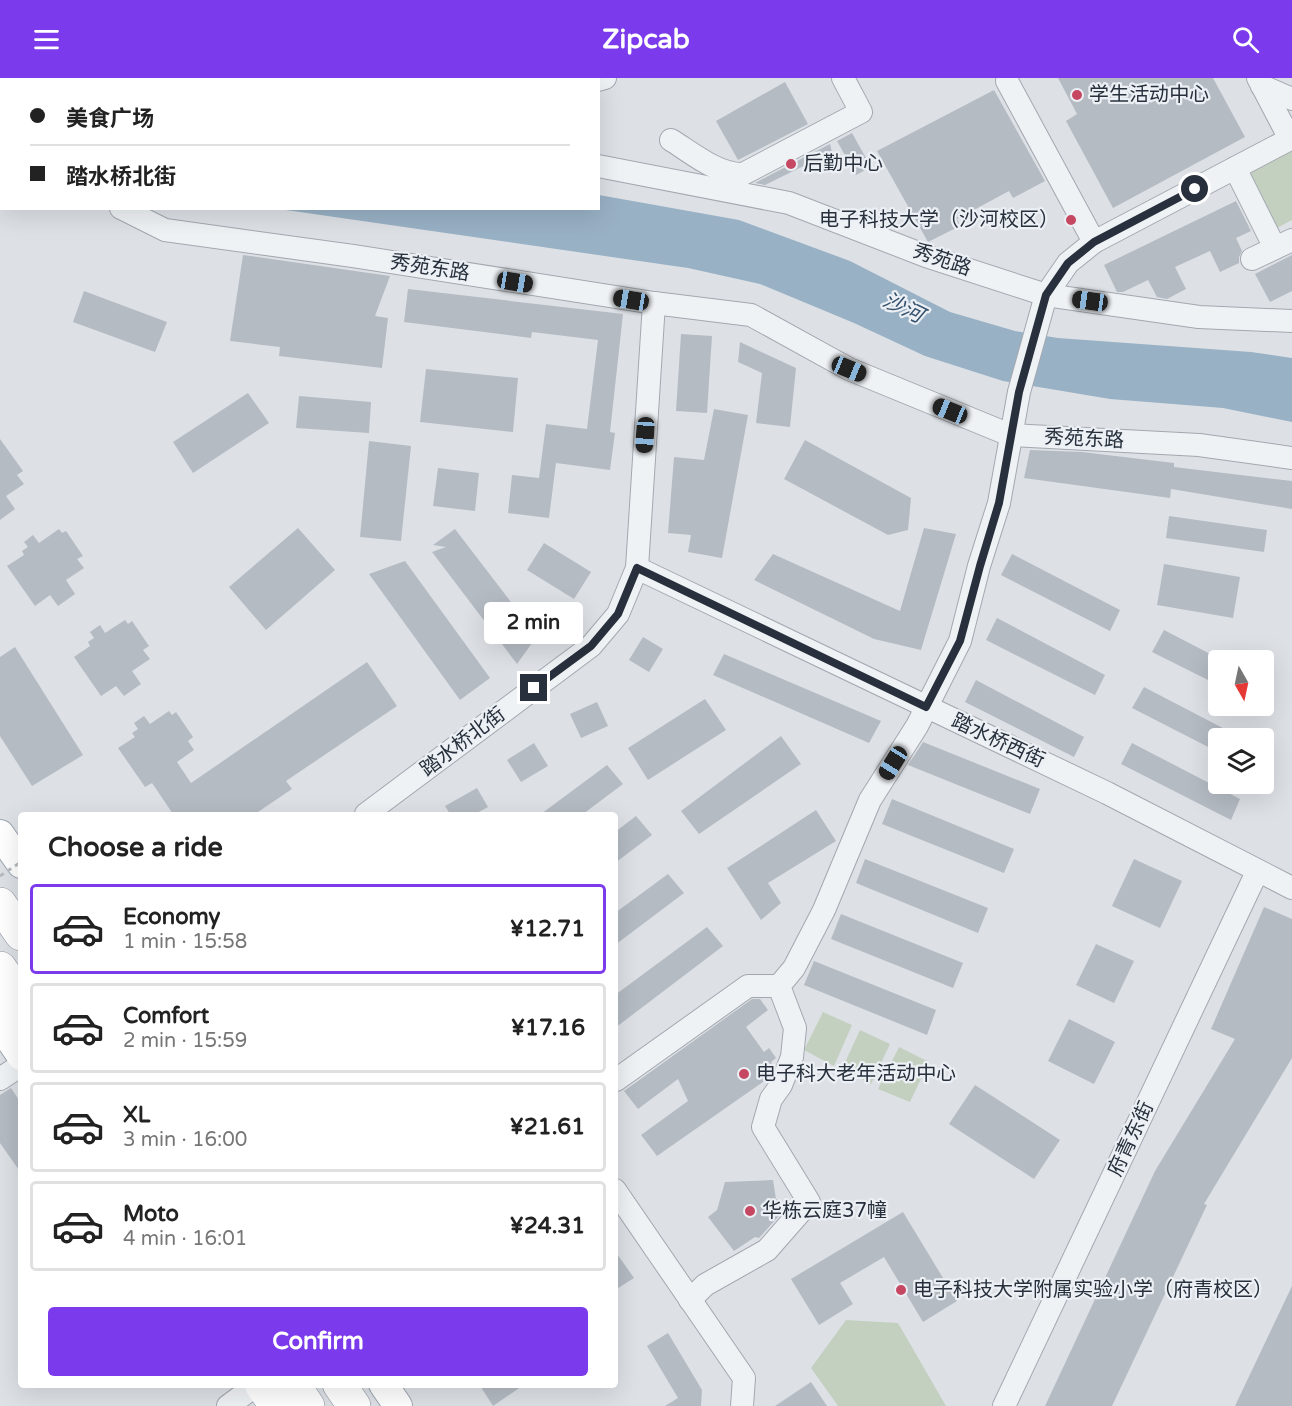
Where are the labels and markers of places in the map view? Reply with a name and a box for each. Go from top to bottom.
place label: 学生活动中心 [1089,83,1209,107]
marker: 学生活动中心 [1070,88,1084,102]
place label: 后勤中心 [803,152,883,176]
marker: 后勤中心 [784,157,798,171]
place label: 电子科技大学（沙河校区） [819,208,1059,232]
marker: 电子科技大学（沙河校区） [1064,213,1078,227]
place label: 电子科大老年活动中心 [756,1062,956,1086]
marker: 电子科大老年活动中心 [737,1067,751,1081]
place label: 华栋云庭37幢 [762,1199,887,1223]
marker: 华栋云庭37幢 [743,1204,757,1218]
place label: 电子科技大学附属实验小学（府青校区） [913,1278,1273,1302]
marker: 电子科技大学附属实验小学（府青校区） [894,1283,908,1297]

